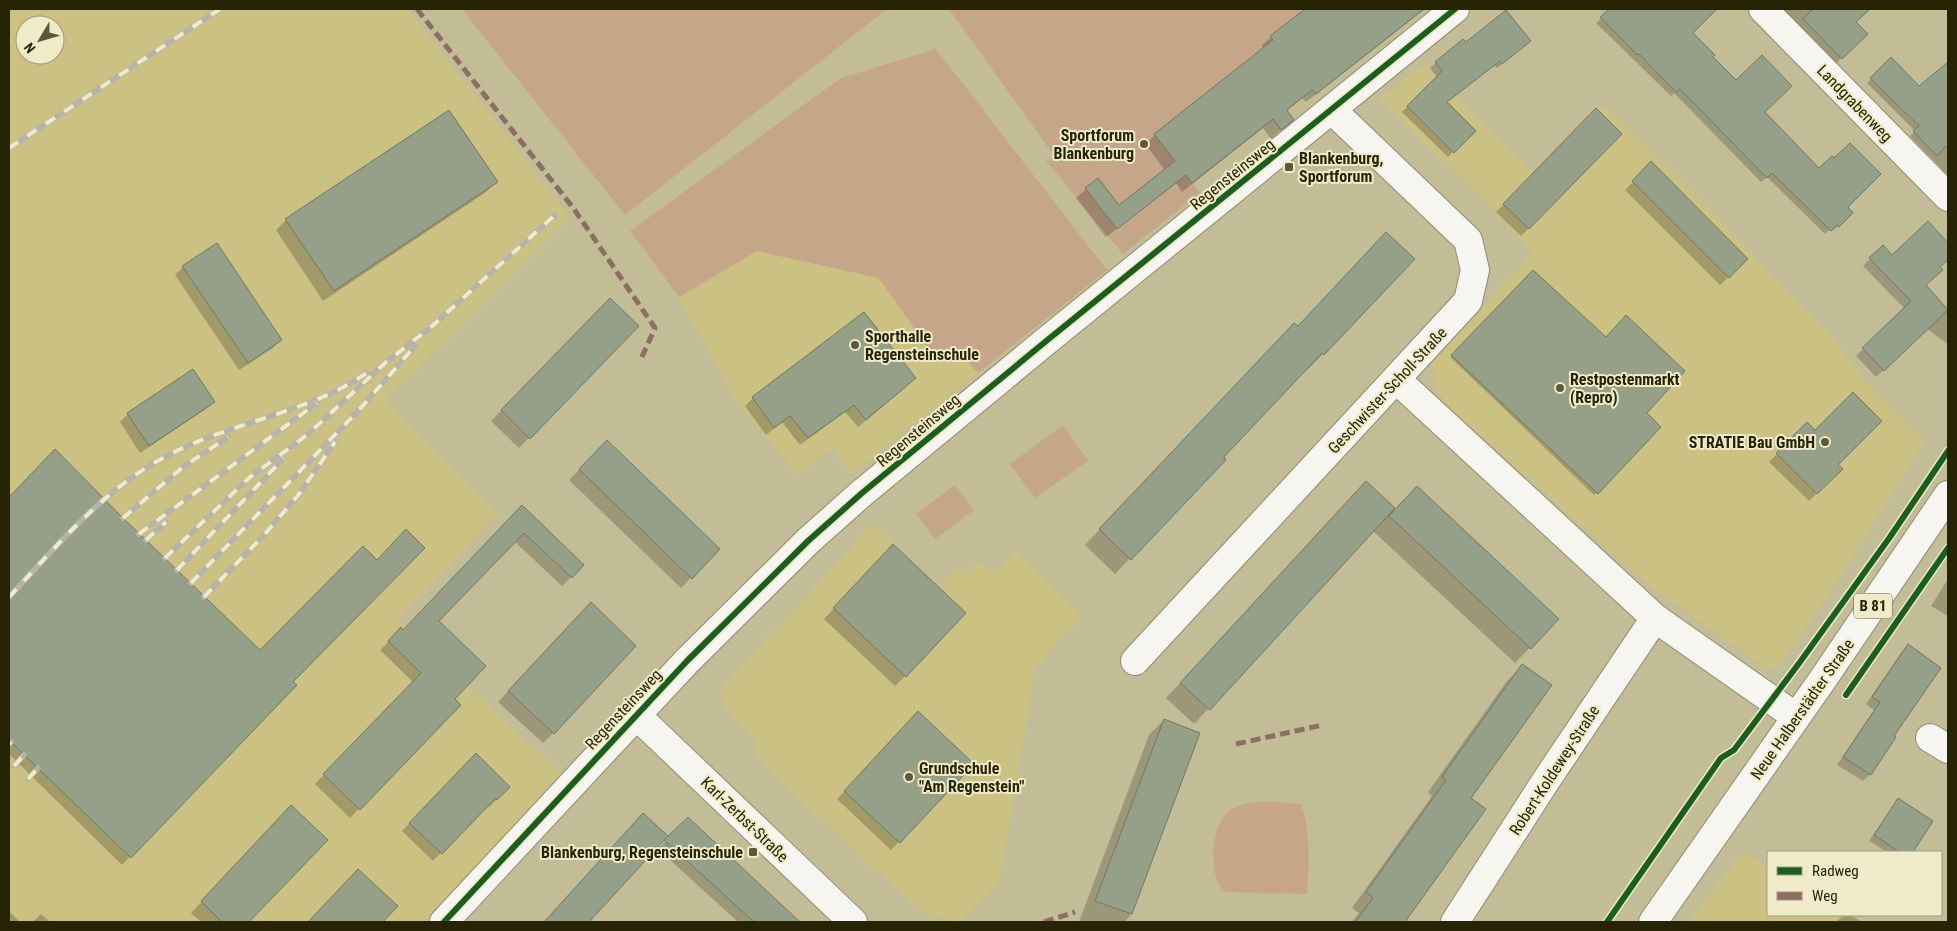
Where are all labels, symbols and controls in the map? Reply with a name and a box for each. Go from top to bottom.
north arrow [15,15,65,65]
text: N [21,40,39,56]
street label: Landgrabenweg [1813,61,1896,146]
place label: Sportforum Blankenburg [1054,126,1134,163]
street label: Regensteinsweg [1186,135,1278,214]
marker: Sportforum Blankenburg [1138,138,1150,150]
place label: Blankenburg, Sportforum [1299,149,1383,186]
marker: Blankenburg, Sportforum [1283,161,1295,173]
street label: Geschwister-Scholl-Straße [1324,323,1451,457]
place label: Sporthalle Regensteinschule [865,327,979,364]
marker: Sporthalle Regensteinschule [849,339,861,351]
place label: Restpostenmarkt (Repro) [1570,370,1680,407]
marker: Restpostenmarkt (Repro) [1554,382,1566,394]
street label: Regensteinsweg [873,390,964,471]
place label: STRATIE Bau GmbH [1689,433,1815,452]
marker: STRATIE Bau GmbH [1819,436,1831,448]
road number: B 81 [1854,594,1892,618]
street label: Neue Halberstädter Straße [1747,635,1858,783]
street label: Regensteinsweg [581,665,665,754]
street label: Robert-Koldewey-Straße [1505,702,1604,839]
place label: Grundschule "Am Regenstein" [919,759,1024,796]
marker: Grundschule "Am Regenstein" [903,771,915,783]
street label: Karl-Zerbst-Straße [697,773,792,866]
place label: Blankenburg, Regensteinschule [541,843,743,862]
marker: Blankenburg, Regensteinschule [747,846,759,858]
legend [1767,851,1942,916]
text: Radweg [1812,862,1859,880]
text: Weg [1812,887,1838,905]

